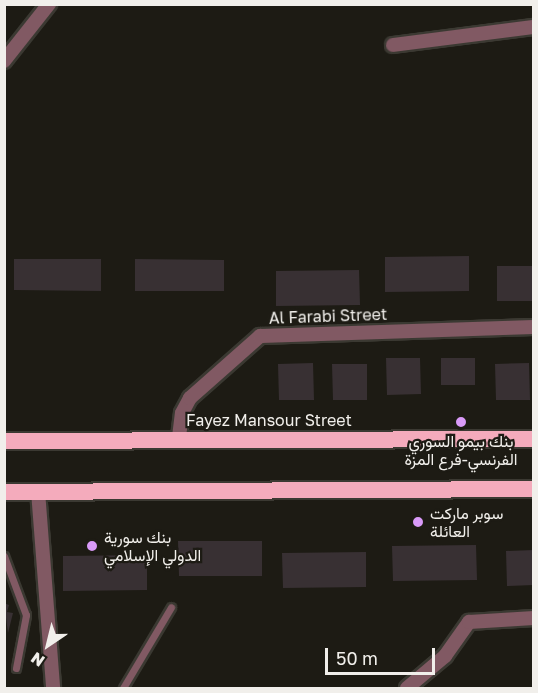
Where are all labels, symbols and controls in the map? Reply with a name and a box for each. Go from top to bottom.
street label: Al Farabi Street [269,304,387,328]
street label: Fayez Mansour Street [186,410,352,430]
marker: بنك بيمو السوري الفرنسي-فرع المزة [454,415,468,429]
place label: بنك بيمو السوري الفرنسي-فرع المزة [404,431,518,469]
place label: سوبر ماركت العائلة [430,503,503,541]
marker: سوبر ماركت العائلة [411,515,425,529]
place label: بنك سورية الدولي الإسلامي [104,527,201,565]
marker: بنك سورية الدولي الإسلامي [85,539,99,553]
north arrow [18,615,78,675]
scale bar [328,636,438,674]
text: 50 m [336,647,378,669]
text: N [27,648,48,671]

